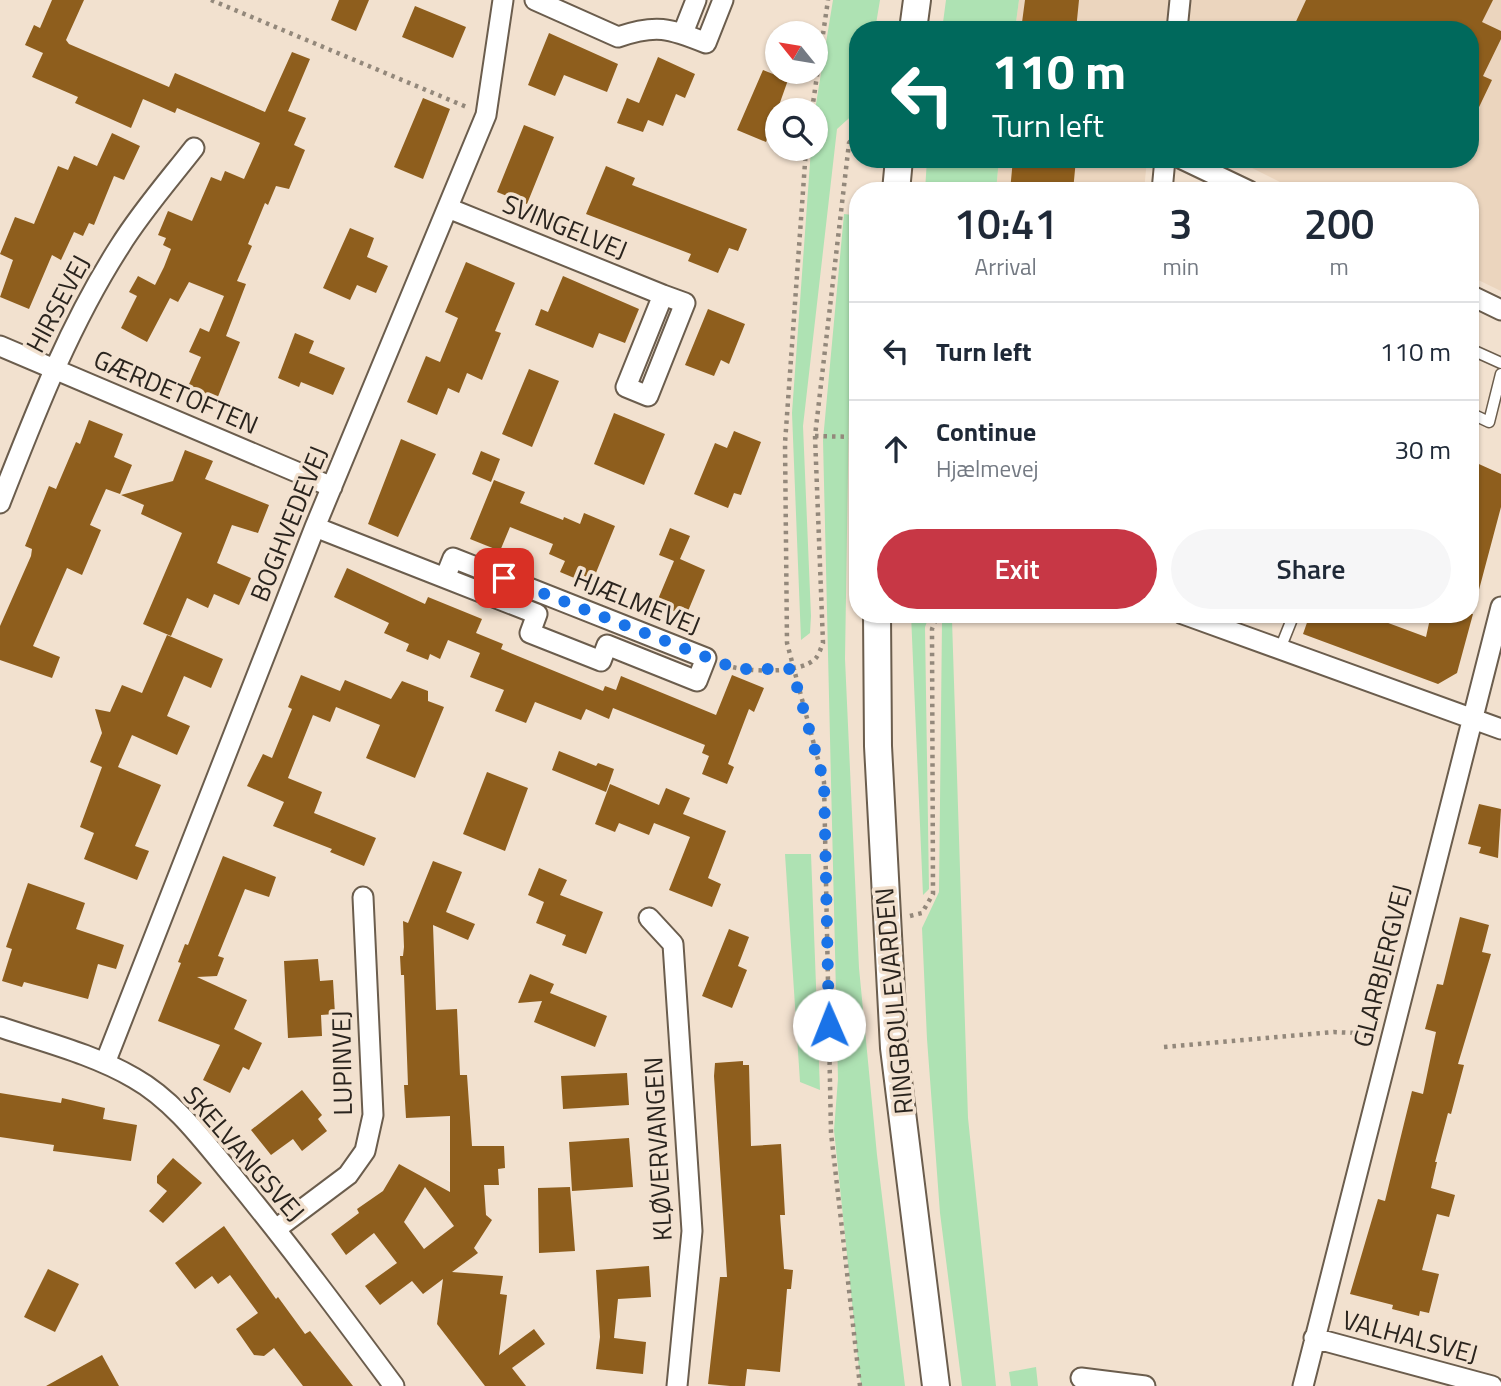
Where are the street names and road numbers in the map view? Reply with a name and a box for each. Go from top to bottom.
street label: SVINGELVEJ [497,184,633,269]
street label: HIRSEVEJ [16,248,100,359]
street label: GÆRDETOFTEN [88,339,265,444]
street label: BOGHVEDEVEJ [240,440,337,607]
street label: HJÆLMEVEJ [568,558,706,645]
street label: GLARBJERGVEJ [1342,880,1421,1051]
street label: RINGBOULEVARDEN [864,886,923,1116]
street label: LUPINVEJ [321,1010,362,1116]
street label: KLØVERVANGEN [633,1056,682,1242]
street label: SKELVANGSVEJ [174,1077,314,1230]
street label: VALHALSVEJ [1338,1300,1482,1373]

